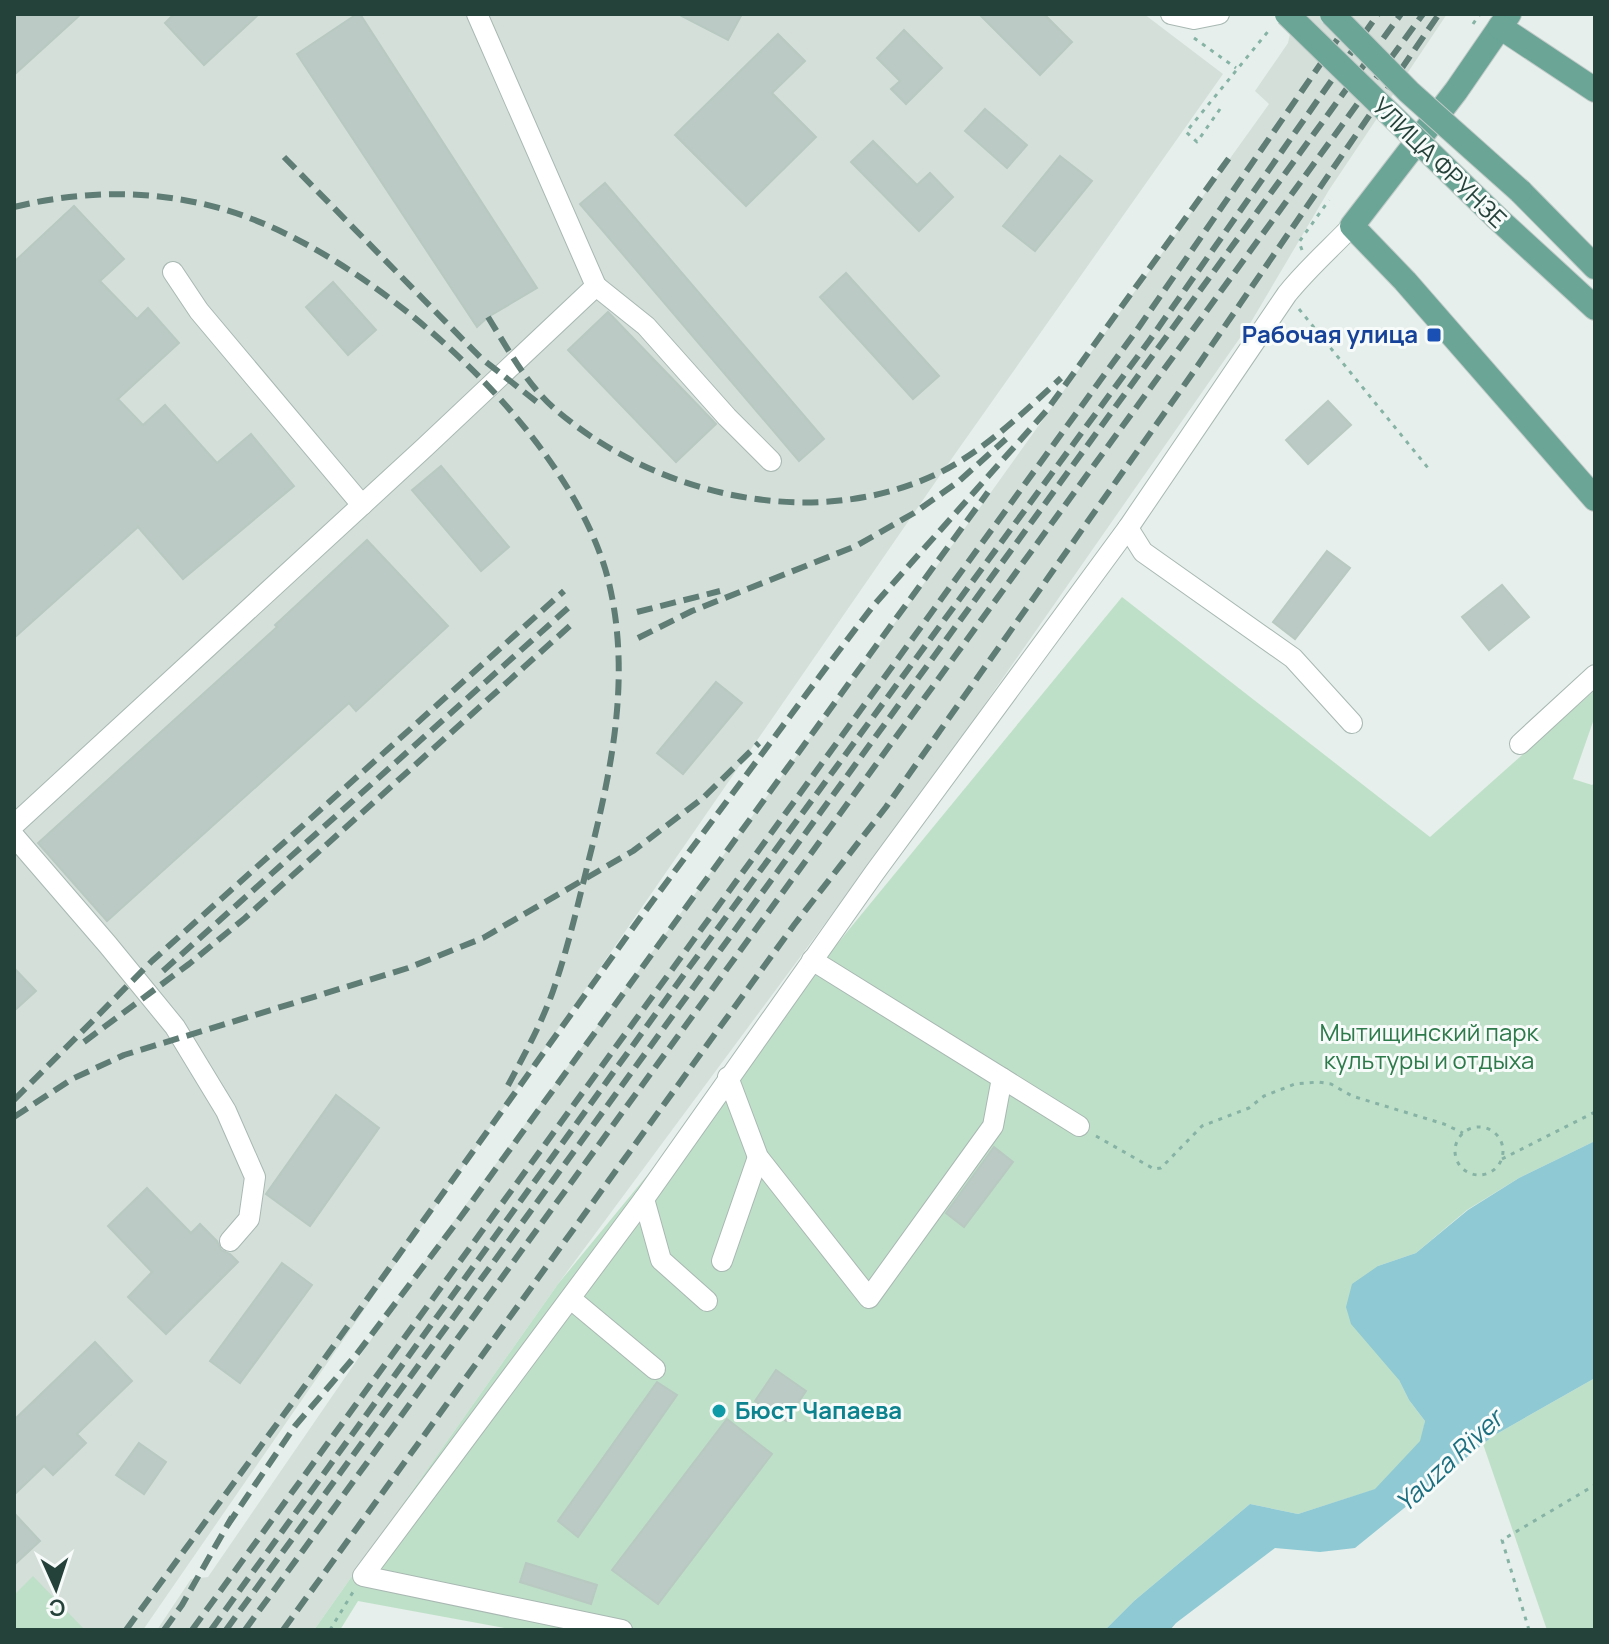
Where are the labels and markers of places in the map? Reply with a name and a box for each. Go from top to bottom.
place label: Рабочая улица [1242,317,1418,350]
marker: Рабочая улица [1425,326,1443,344]
place label: Бюст Чапаева [735,1393,902,1426]
marker: Бюст Чапаева [710,1402,728,1420]

